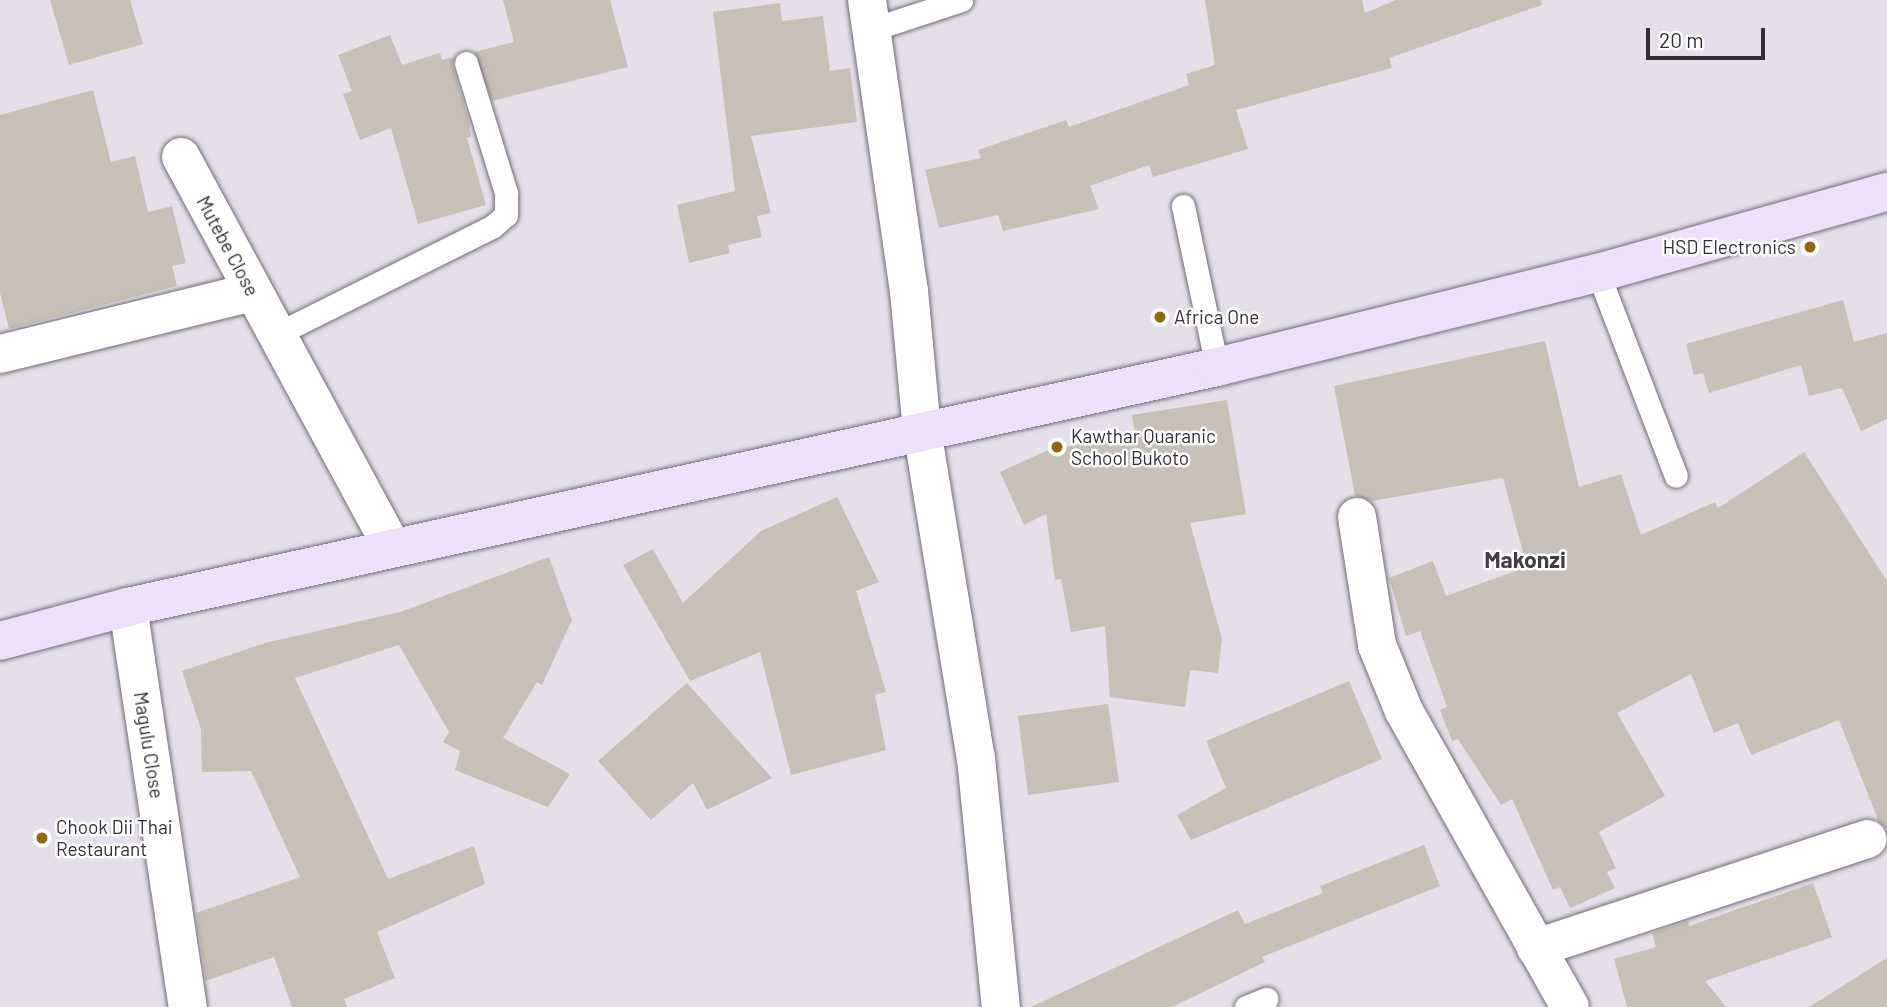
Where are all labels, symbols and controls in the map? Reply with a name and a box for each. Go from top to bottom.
scale bar [1649,14,1768,58]
text: 20 m [1659,27,1704,52]
street label: Mutebe Close [192,192,264,300]
place label: HSD Electronics [1663,236,1796,258]
marker: HSD Electronics [1802,239,1818,255]
place label: Africa One [1174,306,1259,328]
marker: Africa One [1152,309,1168,325]
place label: Kawthar Quaranic School Bukoto [1071,425,1216,469]
marker: Kawthar Quaranic School Bukoto [1049,439,1065,455]
district label: Makonzi [1484,545,1566,573]
street label: Magulu Close [129,690,169,800]
place label: Chook Dii Thai Restaurant [56,816,173,860]
marker: Chook Dii Thai Restaurant [34,830,50,846]

